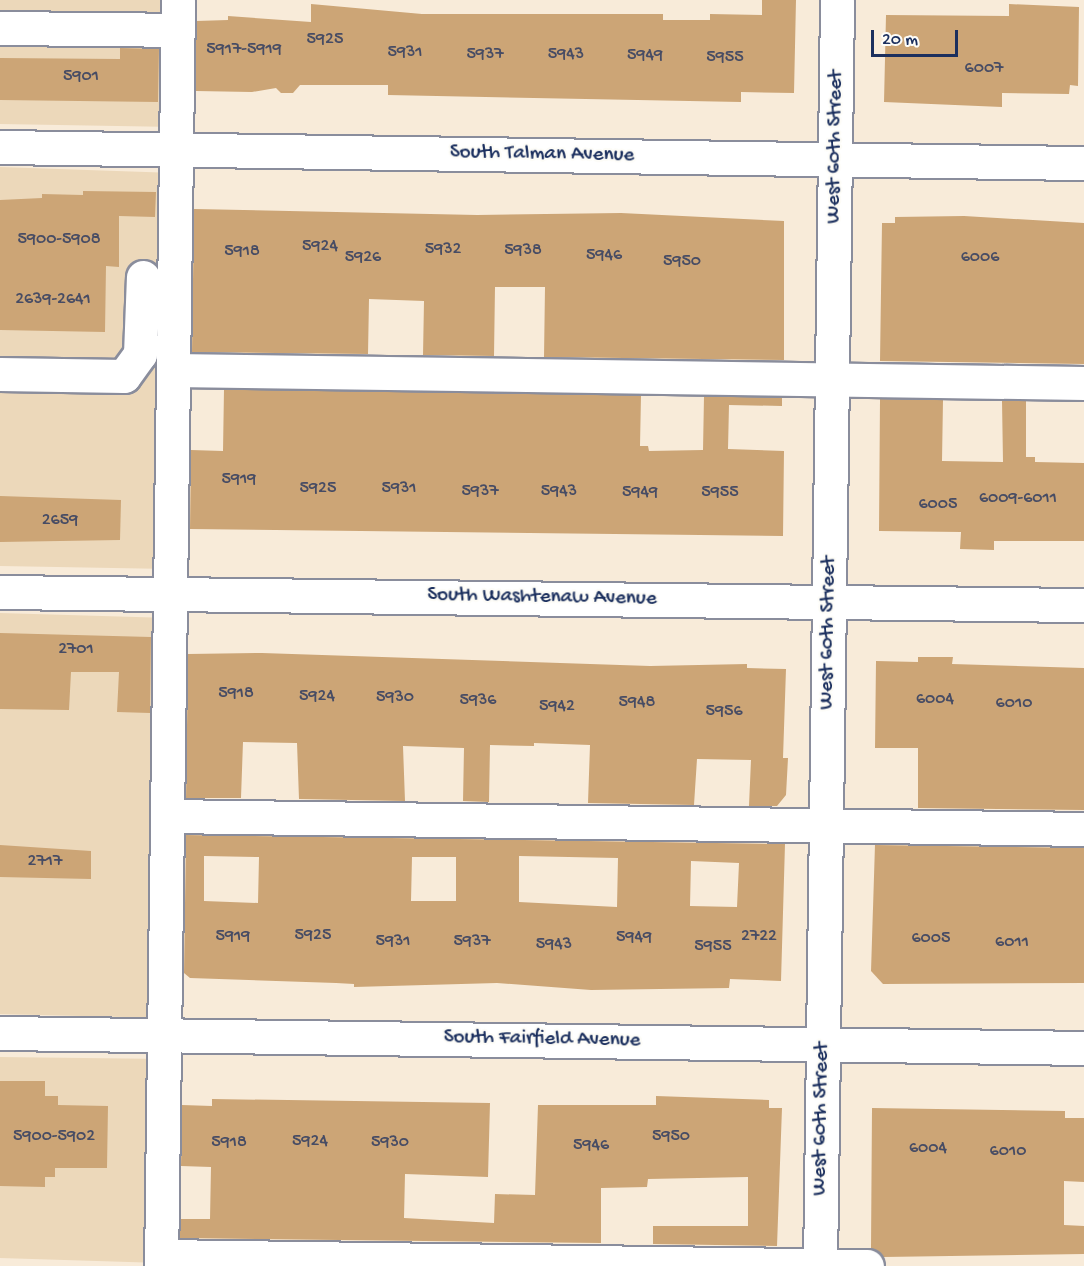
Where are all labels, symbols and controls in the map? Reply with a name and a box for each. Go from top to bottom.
scale bar [874,18,961,56]
house number: 5925 [307,29,343,51]
text: 20 m [882,30,918,51]
house number: 5917-5919 [206,39,282,61]
house number: 5931 [387,42,423,64]
house number: 5937 [466,44,504,66]
house number: 5943 [548,44,584,66]
house number: 5949 [627,45,663,67]
house number: 5955 [706,47,744,69]
house number: 6007 [965,58,1003,80]
house number: 5901 [63,66,99,88]
street label: West 60th Street [822,70,850,224]
street label: South Talman Avenue [450,141,634,169]
house number: 5900-5908 [17,229,101,251]
house number: 5924 [302,236,338,258]
house number: 5932 [425,239,461,261]
house number: 5938 [504,240,542,262]
house number: 5918 [224,241,260,263]
house number: 5946 [586,245,622,267]
house number: 5926 [345,247,381,269]
house number: 6006 [961,247,999,269]
house number: 5950 [663,251,701,273]
house number: 2639-2641 [15,289,91,311]
house number: 5919 [222,469,256,491]
house number: 5925 [300,478,336,500]
house number: 5931 [381,478,417,500]
house number: 5937 [461,481,499,503]
house number: 5943 [541,481,577,503]
house number: 5949 [622,482,658,504]
house number: 5955 [701,482,739,504]
house number: 6009-6011 [979,488,1057,510]
house number: 6005 [918,494,958,516]
house number: 2659 [42,510,78,532]
street label: West 60th Street [815,556,843,710]
street label: South Washtenaw Avenue [427,583,657,613]
house number: 2701 [58,639,94,661]
house number: 5918 [218,683,254,705]
house number: 5924 [299,686,335,708]
house number: 5930 [376,687,414,709]
house number: 6004 [916,689,954,711]
house number: 5936 [460,690,496,712]
house number: 5948 [619,692,655,714]
house number: 6010 [996,693,1032,715]
house number: 5942 [539,696,575,718]
house number: 5956 [705,701,743,723]
house number: 2717 [28,851,62,873]
house number: 5925 [295,925,331,947]
house number: 5919 [216,926,250,948]
house number: 2722 [741,926,777,948]
house number: 5949 [616,927,652,949]
house number: 6005 [911,928,951,950]
house number: 5931 [375,931,411,953]
house number: 5937 [453,931,491,953]
house number: 6011 [995,932,1029,954]
house number: 5943 [536,934,572,956]
house number: 5955 [694,936,732,958]
street label: South Fairfield Avenue [443,1026,641,1054]
street label: West 60th Street [808,1042,836,1196]
house number: 5900-5902 [13,1126,95,1148]
house number: 5950 [652,1126,690,1148]
house number: 5924 [292,1131,328,1153]
house number: 5918 [211,1132,247,1154]
house number: 5930 [371,1132,409,1154]
house number: 5946 [573,1135,609,1157]
house number: 6004 [909,1138,947,1160]
house number: 6010 [990,1141,1026,1163]

